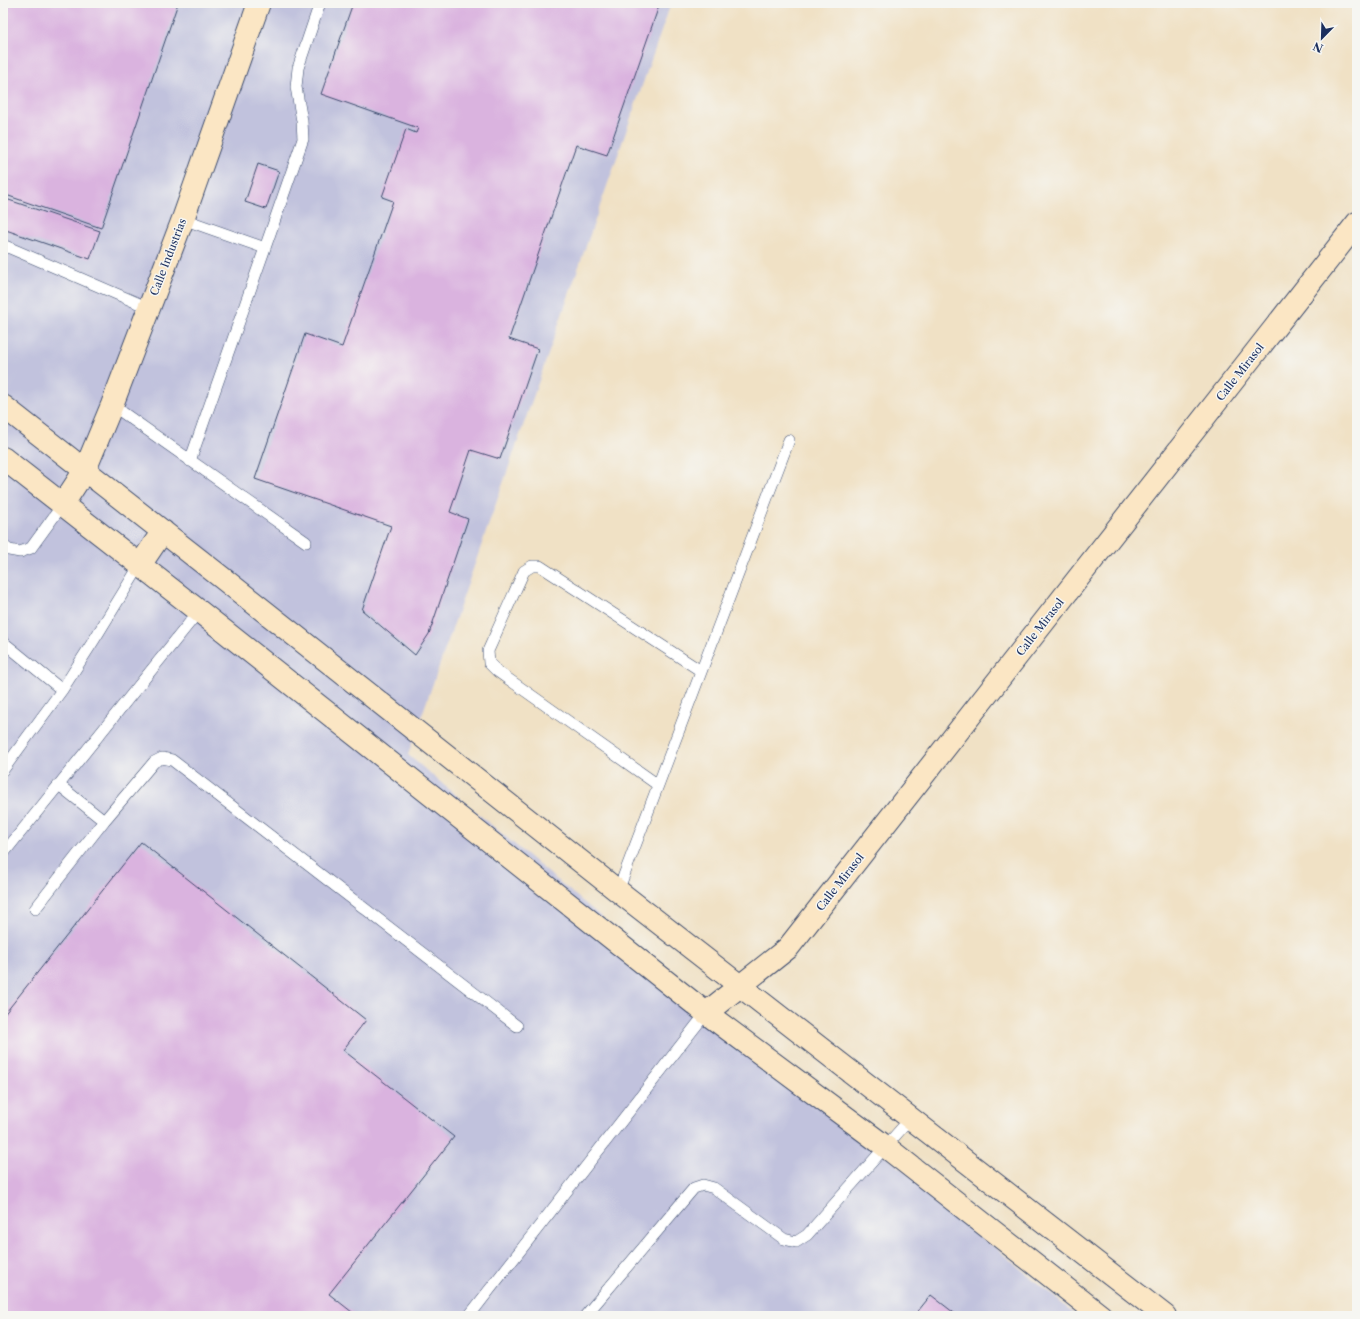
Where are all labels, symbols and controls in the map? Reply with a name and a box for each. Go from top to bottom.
north arrow [1302,18,1342,58]
text: N [1311,39,1325,56]
street label: Calle Industrias [147,216,189,298]
street label: Calle Mirasol [1213,340,1267,404]
street label: Calle Mirasol [1013,595,1067,659]
street label: Calle Mirasol [813,850,867,914]

